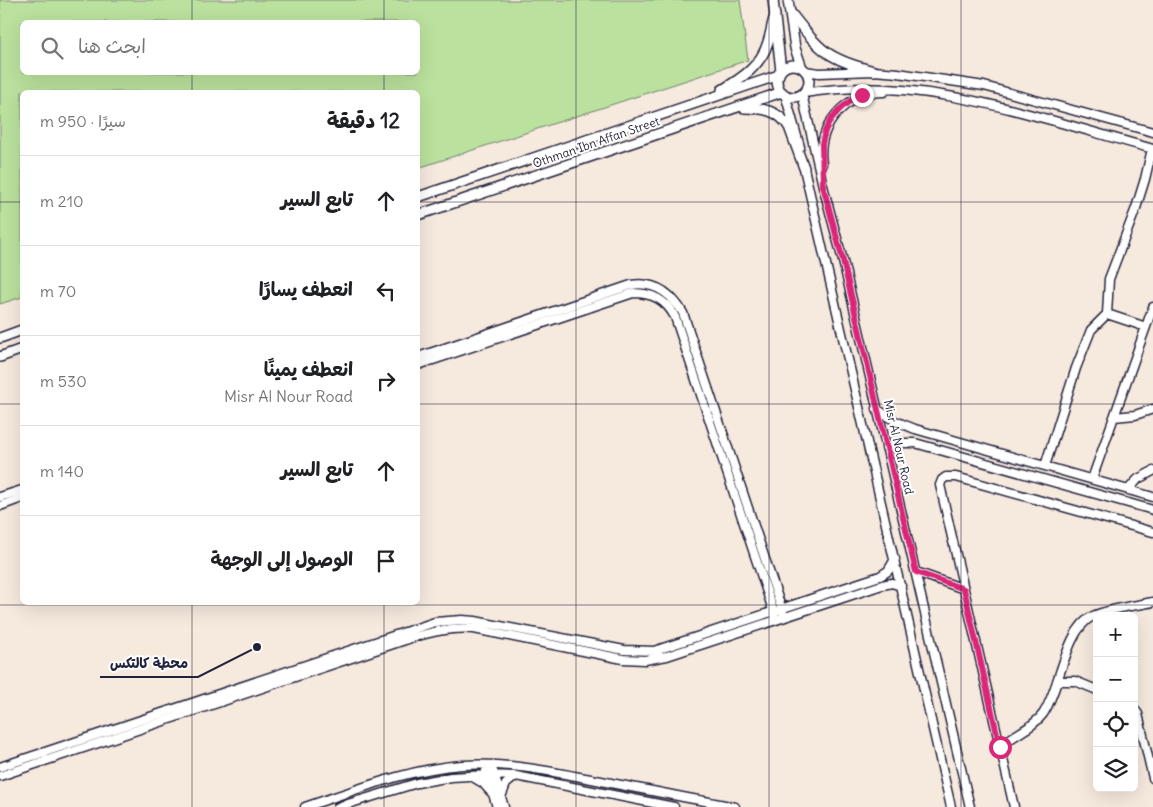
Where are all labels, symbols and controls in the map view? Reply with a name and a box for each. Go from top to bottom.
search box [20,20,420,75]
icon: search [38,34,66,62]
text: ابحث هنا [78,34,146,58]
route end [851,84,874,107]
text: 12 دقيقة [327,107,400,134]
text: سيرًا · 950 m [40,111,126,131]
street label: Othman Ibn Affan Street [531,113,661,171]
text: تابع السير [281,187,353,211]
icon: ahead [372,187,400,215]
text: 210 m [40,191,84,211]
text: انعطف يسارًا [259,277,353,301]
icon: left [372,277,400,305]
text: 70 m [40,281,76,301]
text: انعطف يمينًا [264,357,353,381]
icon: right [372,367,400,395]
text: 530 m [40,371,87,391]
text: Misr Al Nour Road [224,386,353,406]
street label: Misr Al Nour Road [881,398,917,496]
text: تابع السير [281,457,353,481]
icon: ahead [372,457,400,485]
text: 140 m [40,461,84,481]
text: الوصول إلى الوجهة [210,547,353,571]
icon: arrive [372,547,400,575]
map controls [1093,612,1138,792]
button: + [1093,612,1138,657]
callout: محطة كالتكس [100,648,198,677]
text: محطة كالتكس [110,654,188,672]
button: − [1093,657,1138,702]
button: locate [1093,702,1138,747]
route start [989,736,1012,759]
button: layers [1093,747,1138,792]

